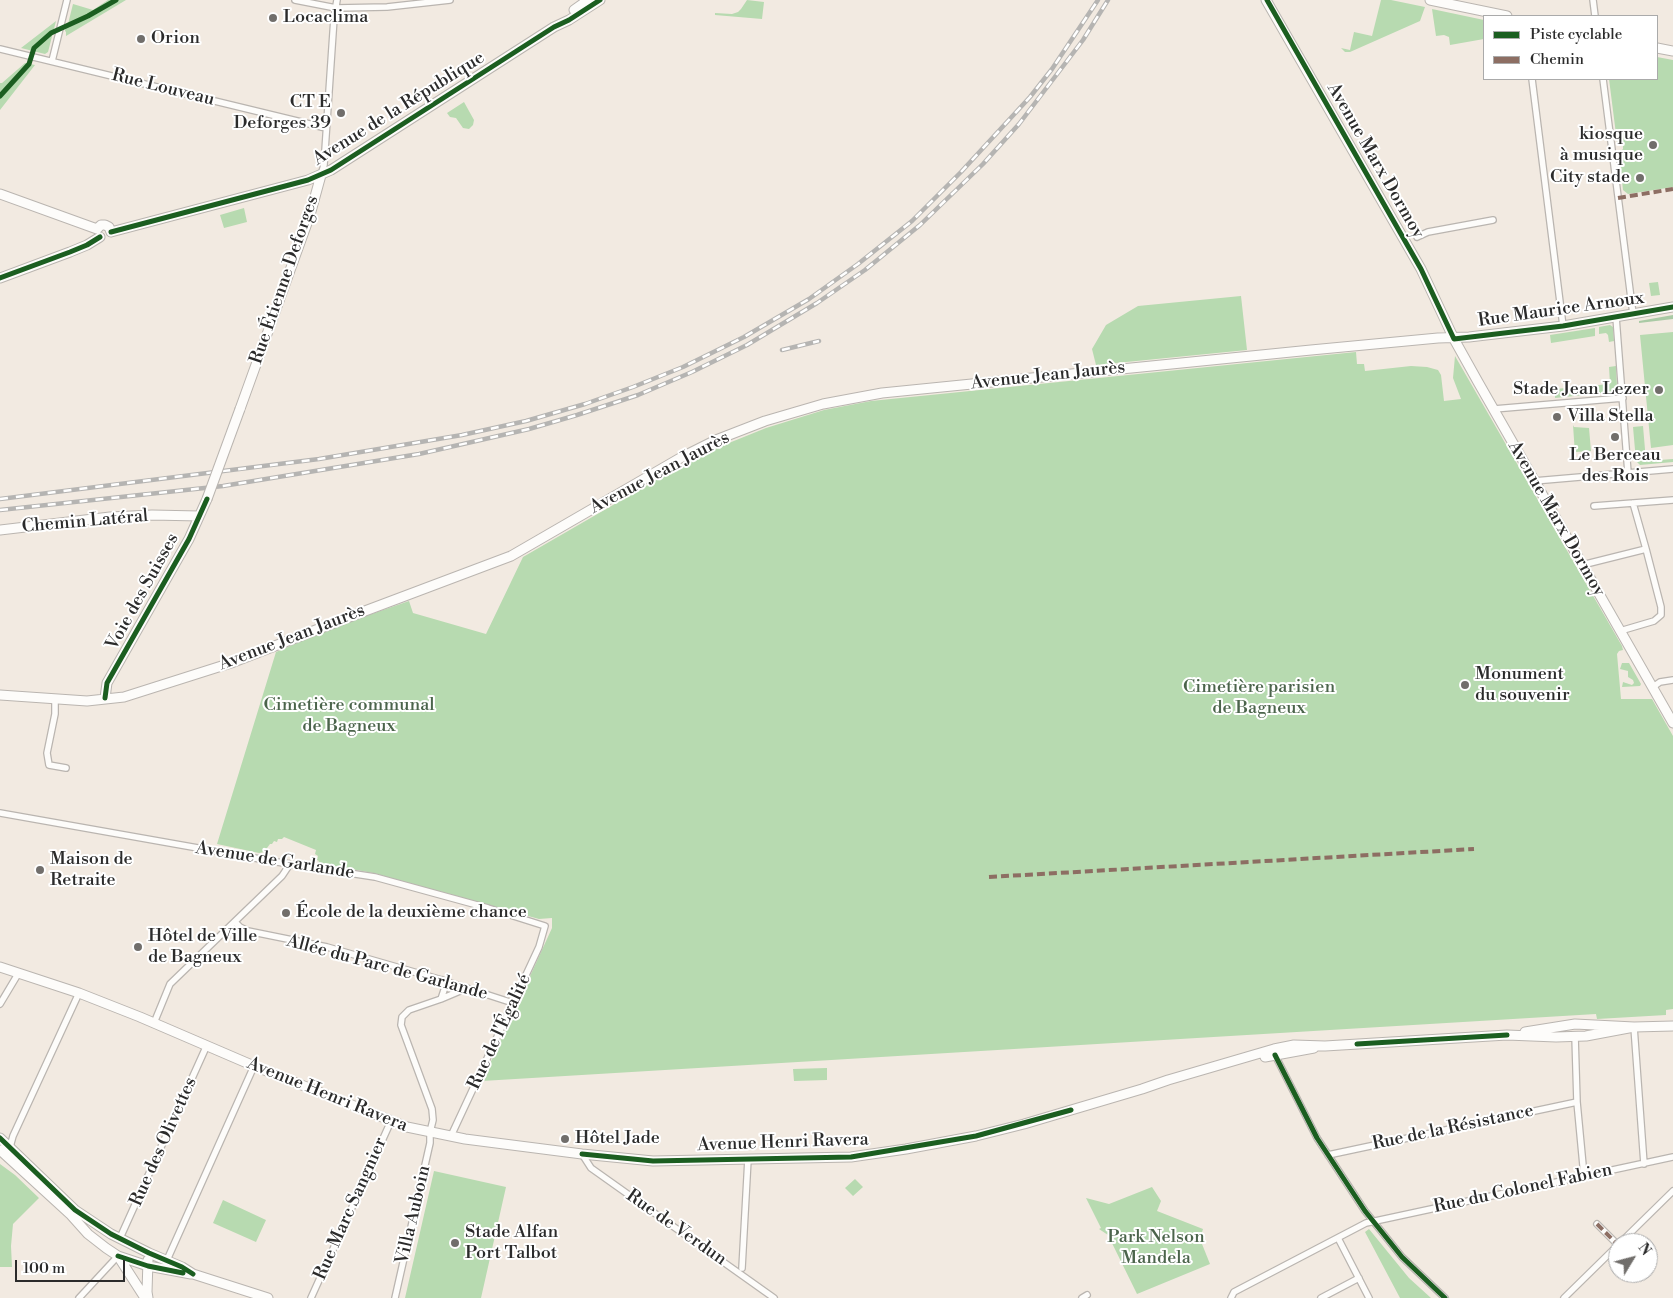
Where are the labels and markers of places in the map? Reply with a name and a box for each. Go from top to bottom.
place label: Locaclima [283,7,368,29]
marker: Locaclima [267,12,279,24]
place label: Orion [151,28,200,50]
marker: Orion [135,33,147,45]
place label: CT E Deforges 39 [233,92,331,134]
marker: CT E Deforges 39 [335,107,347,119]
place label: kiosque à musique [1560,124,1643,166]
marker: kiosque à musique [1647,139,1659,151]
place label: City stade [1550,167,1630,189]
marker: City stade [1634,172,1646,184]
place label: Stade Jean Lezer [1513,379,1649,401]
marker: Stade Jean Lezer [1653,384,1665,396]
place label: Villa Stella [1567,406,1654,428]
marker: Villa Stella [1551,411,1563,423]
marker: Le Berceau des Rois [1609,431,1621,443]
place label: Le Berceau des Rois [1569,445,1661,488]
place label: Monument du souvenir [1475,664,1570,706]
marker: Monument du souvenir [1459,679,1471,691]
place label: Maison de Retraite [50,849,133,892]
marker: Maison de Retraite [34,864,46,876]
place label: École de la deuxième chance [296,902,527,924]
marker: École de la deuxième chance [280,907,292,919]
place label: Hôtel de Ville de Bagneux [148,926,257,969]
marker: Hôtel de Ville de Bagneux [132,941,144,953]
place label: Hôtel Jade [575,1128,660,1150]
marker: Hôtel Jade [559,1133,571,1145]
place label: Stade Alfan Port Talbot [465,1222,558,1264]
marker: Stade Alfan Port Talbot [449,1237,461,1249]

